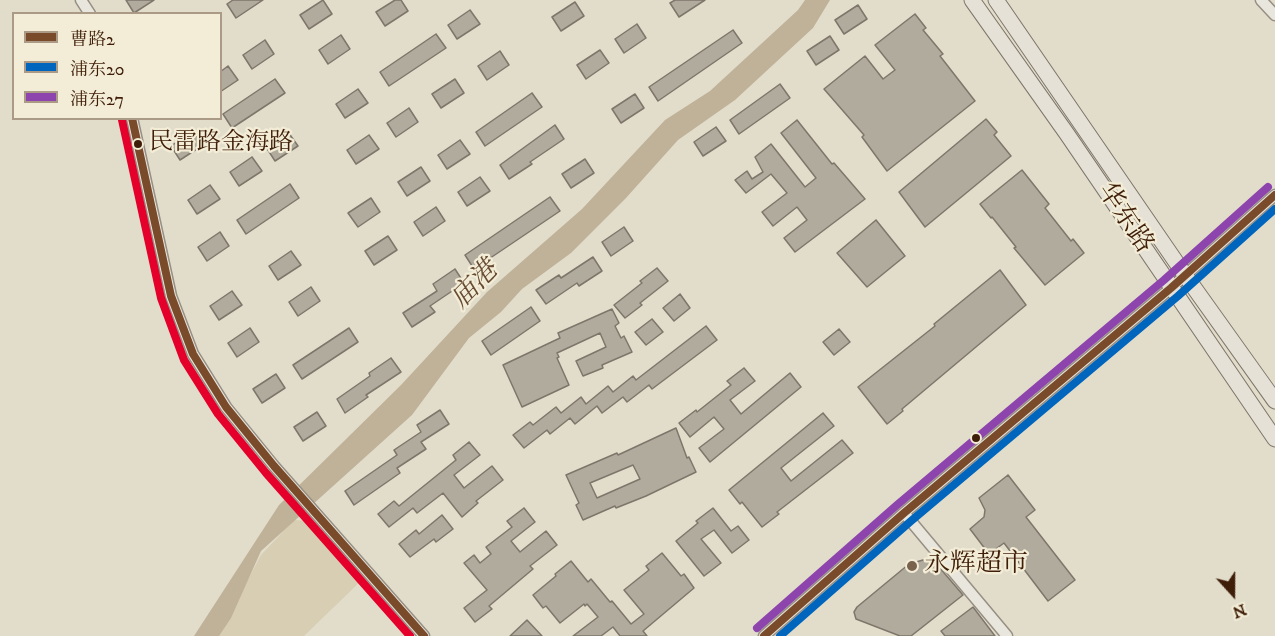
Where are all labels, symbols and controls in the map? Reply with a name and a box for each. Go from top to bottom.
legend [12,12,222,120]
text: 曹路2 [70,29,115,51]
text: 浦东20 [70,59,125,81]
text: 浦东27 [70,89,124,111]
place label: 民雷路金海路 [149,130,293,158]
marker: 民雷路金海路 [132,138,144,150]
street label: 华东路 [1089,178,1159,260]
water label: 庙港 [446,255,506,317]
unlabelled marker [970,432,982,444]
place label: 永辉超市 [924,550,1028,582]
marker: 永辉超市 [905,559,919,573]
north arrow [1203,564,1263,624]
text: N [1230,599,1249,622]

